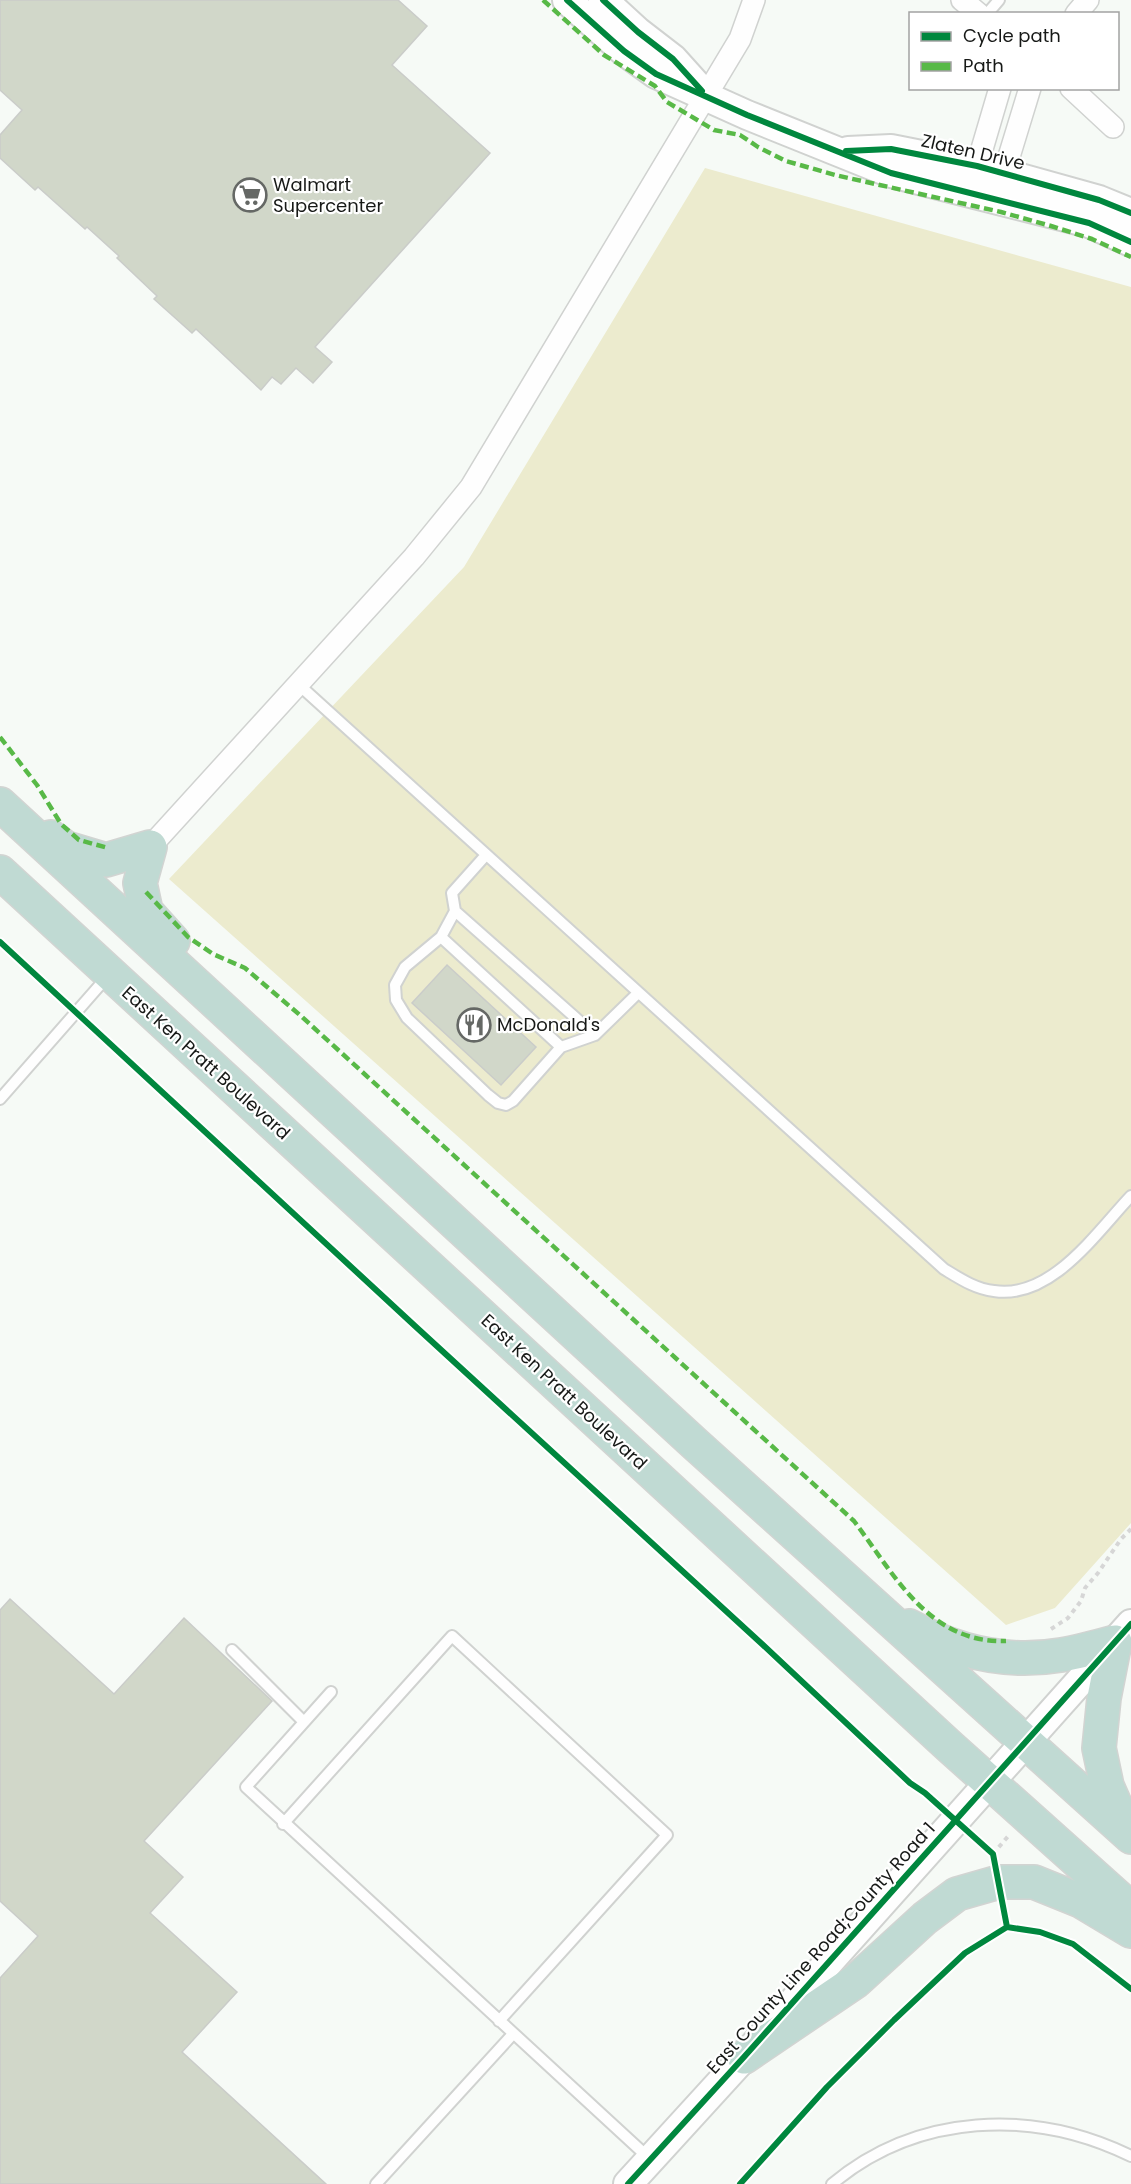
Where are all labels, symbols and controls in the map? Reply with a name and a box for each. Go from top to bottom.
legend [909,12,1119,90]
text: Cycle path [963,23,1061,48]
text: Path [963,53,1004,78]
street label: Zlaten Drive [919,127,1027,176]
place label: Walmart Supercenter [273,172,383,218]
supermarket icon: Walmart Supercenter [232,177,268,213]
street label: East Ken Pratt Boulevard [117,980,296,1145]
restaurant icon: McDonald's [456,1007,492,1043]
place label: McDonald's [497,1012,600,1037]
street label: East Ken Pratt Boulevard [476,1308,653,1475]
street label: East County Line Road;County Road 1 [701,1816,941,2079]

